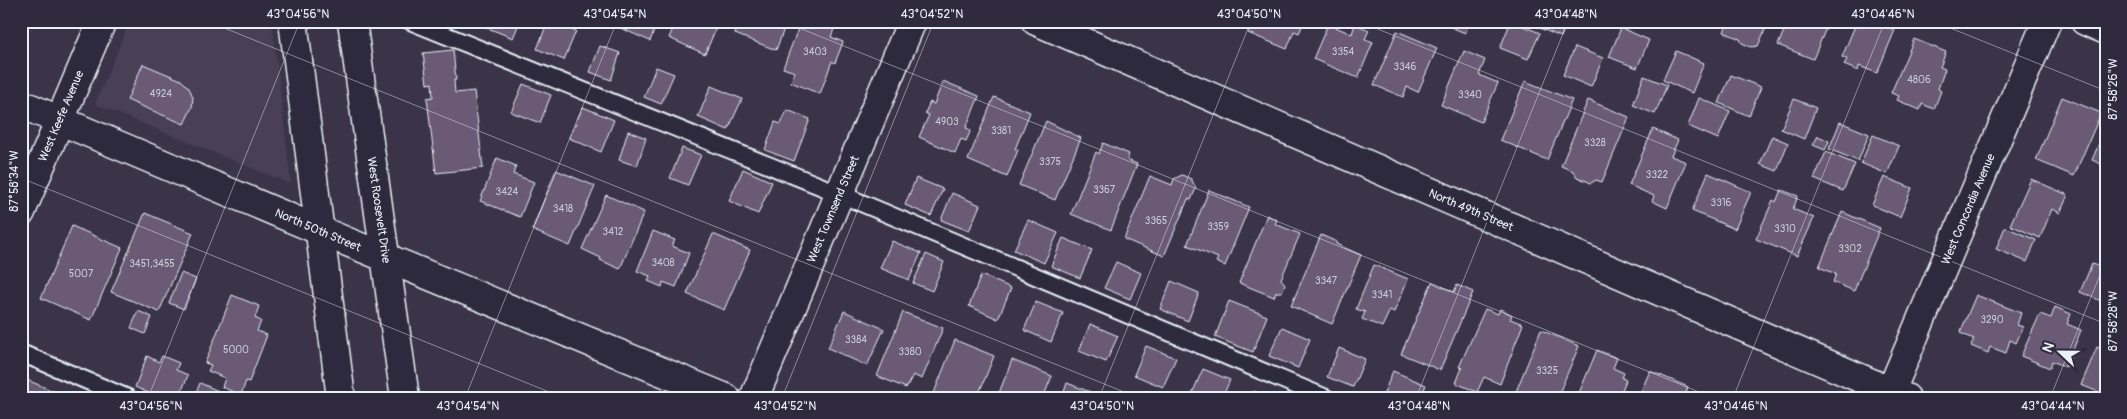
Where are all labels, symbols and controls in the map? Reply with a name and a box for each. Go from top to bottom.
text: 43°04'56"N [267,7,329,22]
text: 43°04'54"N [584,7,646,22]
text: 43°04'52"N [901,7,963,22]
text: 43°04'50"N [1217,7,1281,22]
text: 43°04'48"N [1535,7,1597,22]
text: 43°04'46"N [1851,7,1915,22]
house number: 3403 [803,46,827,58]
house number: 3354 [1332,46,1354,58]
text: 87°58'26"W [2106,58,2121,120]
house number: 3346 [1394,61,1417,73]
street label: West Keefe Avenue [35,68,87,164]
house number: 4806 [1907,74,1931,86]
house number: 4924 [150,88,172,100]
house number: 3340 [1458,89,1482,101]
house number: 4903 [935,116,959,128]
house number: 3381 [991,125,1011,137]
house number: 3328 [1584,137,1606,149]
text: 87°58'34"W [7,150,22,212]
street label: West Concordia Avenue [1938,151,1999,267]
street label: West Townsend Street [804,153,863,265]
street label: West Roosevelt Drive [364,156,393,264]
house number: 3375 [1039,156,1061,168]
house number: 3322 [1646,169,1669,181]
house number: 3367 [1093,184,1116,196]
house number: 3424 [496,186,519,198]
street label: North 49th Street [1426,186,1516,235]
house number: 3316 [1711,197,1732,209]
house number: 3418 [553,203,573,215]
street label: North 50th Street [272,206,363,255]
house number: 3365 [1145,215,1167,227]
house number: 3359 [1207,221,1229,233]
house number: 3310 [1774,223,1796,235]
house number: 3412 [603,226,624,238]
house number: 3302 [1838,243,1862,255]
house number: 3408 [651,257,675,269]
house number: 3451,3455 [129,258,175,270]
house number: 5007 [69,268,94,280]
house number: 3347 [1315,275,1338,287]
house number: 3341 [1372,289,1393,301]
text: 87°58'28"W [2106,291,2121,351]
house number: 3290 [1980,314,2004,326]
north arrow [2034,326,2084,376]
house number: 3384 [845,334,867,346]
text: N [2039,340,2058,355]
house number: 5000 [223,344,249,356]
house number: 3380 [898,346,922,358]
house number: 3325 [1536,365,1558,377]
text: 43°04'56"N [120,399,182,414]
text: 43°04'54"N [437,399,499,414]
text: 43°04'52"N [754,399,816,414]
text: 43°04'50"N [1070,399,1134,414]
text: 43°04'48"N [1388,399,1450,414]
text: 43°04'46"N [1704,399,1768,414]
text: 43°04'44"N [2021,399,2085,414]

